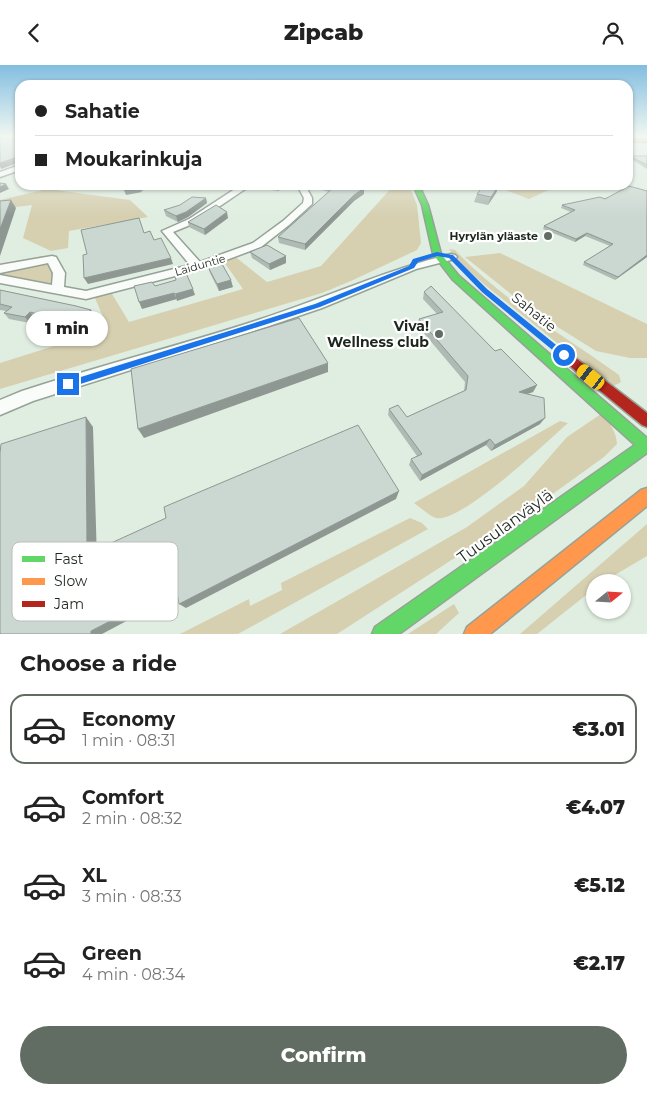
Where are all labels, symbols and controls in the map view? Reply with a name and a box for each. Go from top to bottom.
icon: back [20,19,48,47]
text: Zipcab [284,19,363,46]
icon: person [599,19,627,47]
text: Sahatie [65,100,140,123]
text: Moukarinkuja [65,148,202,171]
place label: Hyrylän yläaste [450,229,538,243]
marker: Hyrylän yläaste [542,230,554,242]
street label: Laiduntie [173,251,227,279]
street label: Sahatie [508,288,560,336]
callout: 1 min [27,311,109,347]
place label: Viva! Wellness club [327,317,429,351]
text: 1 min [45,319,89,338]
marker: Viva! Wellness club [433,328,445,340]
route start [553,344,575,366]
car [574,362,607,392]
route end [57,373,79,395]
street label: Tuusulanväylä [454,485,556,567]
legend [12,542,178,621]
text: Fast [54,550,84,568]
text: Slow [54,572,88,590]
north arrow [586,574,631,619]
map controls [586,574,631,619]
text: Jam [53,595,84,613]
text: Choose a ride [20,650,177,677]
icon: car [22,707,67,752]
text: Economy [82,708,175,731]
text: €3.01 [572,718,625,741]
text: 1 min · 08:31 [82,731,175,750]
icon: car [22,785,67,830]
text: Comfort [82,786,164,809]
text: €4.07 [566,796,625,819]
text: 2 min · 08:32 [82,809,182,828]
icon: car [22,863,67,908]
text: XL [82,864,107,887]
text: €5.12 [574,874,625,897]
text: 3 min · 08:33 [82,887,182,906]
icon: car [22,941,67,986]
text: Green [82,942,142,965]
text: €2.17 [573,952,625,975]
text: 4 min · 08:34 [82,965,185,984]
button: Confirm [20,1026,627,1084]

